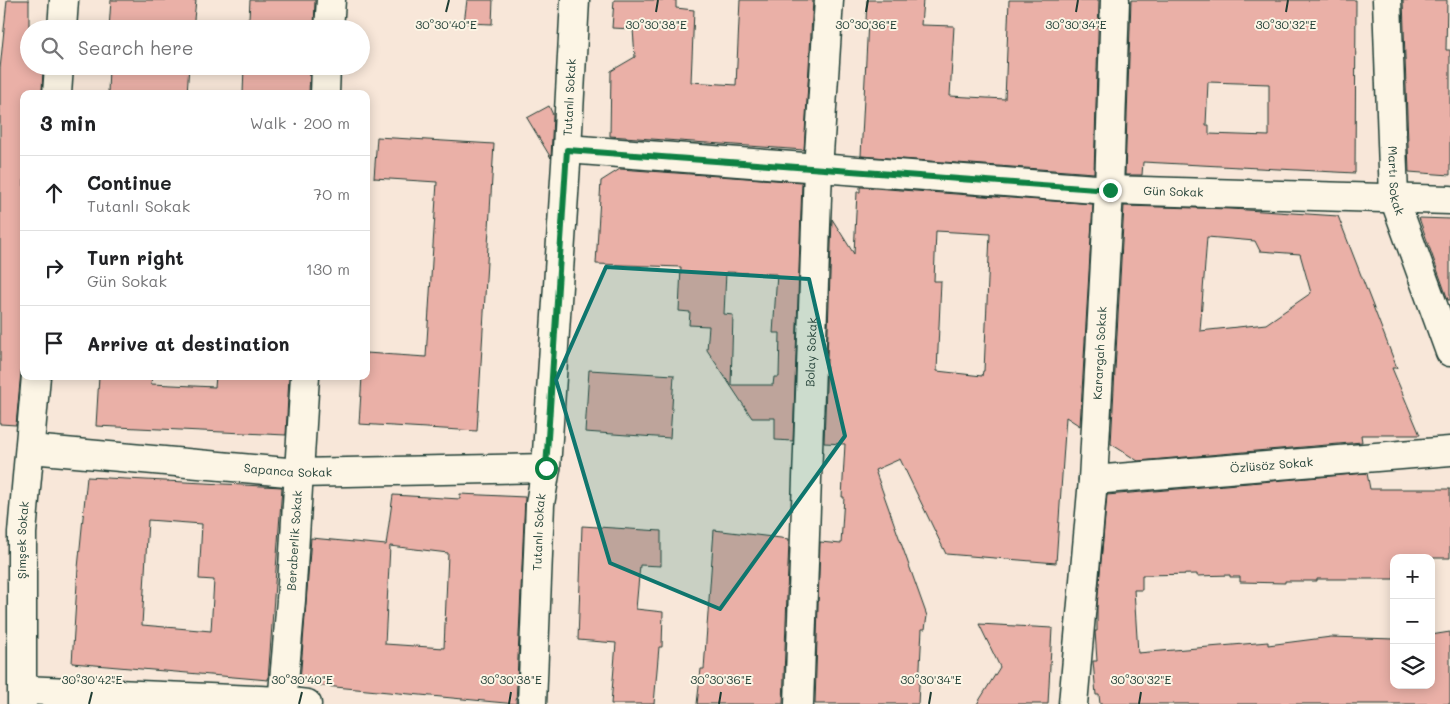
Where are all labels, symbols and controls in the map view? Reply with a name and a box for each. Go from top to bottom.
text: 30°30'40"E [415,16,477,32]
text: 30°30'38"E [625,16,687,32]
text: 30°30'36"E [835,16,897,32]
text: 30°30'34"E [1045,16,1107,32]
text: 30°30'32"E [1256,16,1317,32]
search box [20,20,370,75]
icon: search [38,34,66,62]
text: Search here [78,35,194,60]
street label: Tutanlı Sokak [559,58,579,136]
text: 3 min [40,109,96,136]
text: Walk · 200 m [250,112,350,133]
street label: Martı Sokak [1385,146,1409,217]
text: Continue [87,170,172,195]
icon: ahead [40,179,68,207]
route end [1099,179,1122,202]
street label: Gün Sokak [1143,182,1204,200]
text: 70 m [313,183,350,204]
text: Tutanlı Sokak [87,195,190,216]
text: Turn right [87,245,184,270]
icon: right [40,254,68,282]
text: 130 m [306,258,350,279]
text: Gün Sokak [87,270,167,291]
street label: Karargah Sokak [1088,306,1110,400]
street label: Bolay Sokak [801,317,820,387]
icon: arrive [40,329,68,357]
text: Arrive at destination [87,331,290,356]
street label: Özlüsöz Sokak [1229,453,1314,476]
route start [535,457,558,480]
street label: Sapanca Sokak [243,459,332,480]
street label: Beraberlik Sokak [283,490,305,591]
street label: Tutanlı Sokak [528,492,549,571]
street label: Şimşek Sokak [13,500,32,579]
map controls [1390,554,1435,689]
button: + [1390,554,1435,599]
button: − [1390,599,1435,644]
button: layers [1390,644,1435,689]
text: 30°30'42"E [62,671,123,687]
text: 30°30'40"E [271,671,333,687]
text: 30°30'38"E [480,671,542,687]
text: 30°30'36"E [690,671,752,687]
text: 30°30'34"E [900,671,962,687]
text: 30°30'32"E [1111,671,1172,687]

